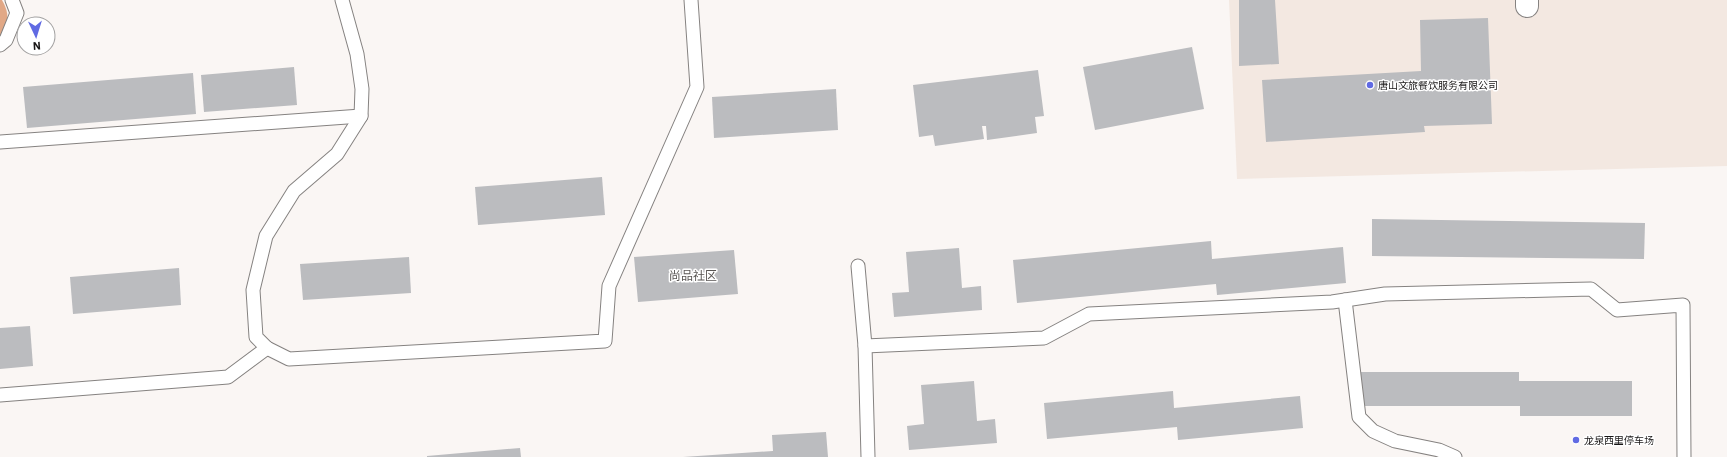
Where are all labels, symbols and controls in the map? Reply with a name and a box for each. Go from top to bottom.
north arrow [16,16,56,56]
text: N [32,39,41,53]
place label: 唐山文旅餐饮服务有限公司 [1378,79,1498,92]
marker: 唐山文旅餐饮服务有限公司 [1365,80,1375,90]
district label: 尚品社区 [669,268,717,283]
place label: 龙泉西里停车场 [1584,434,1654,447]
marker: 龙泉西里停车场 [1571,435,1581,445]

